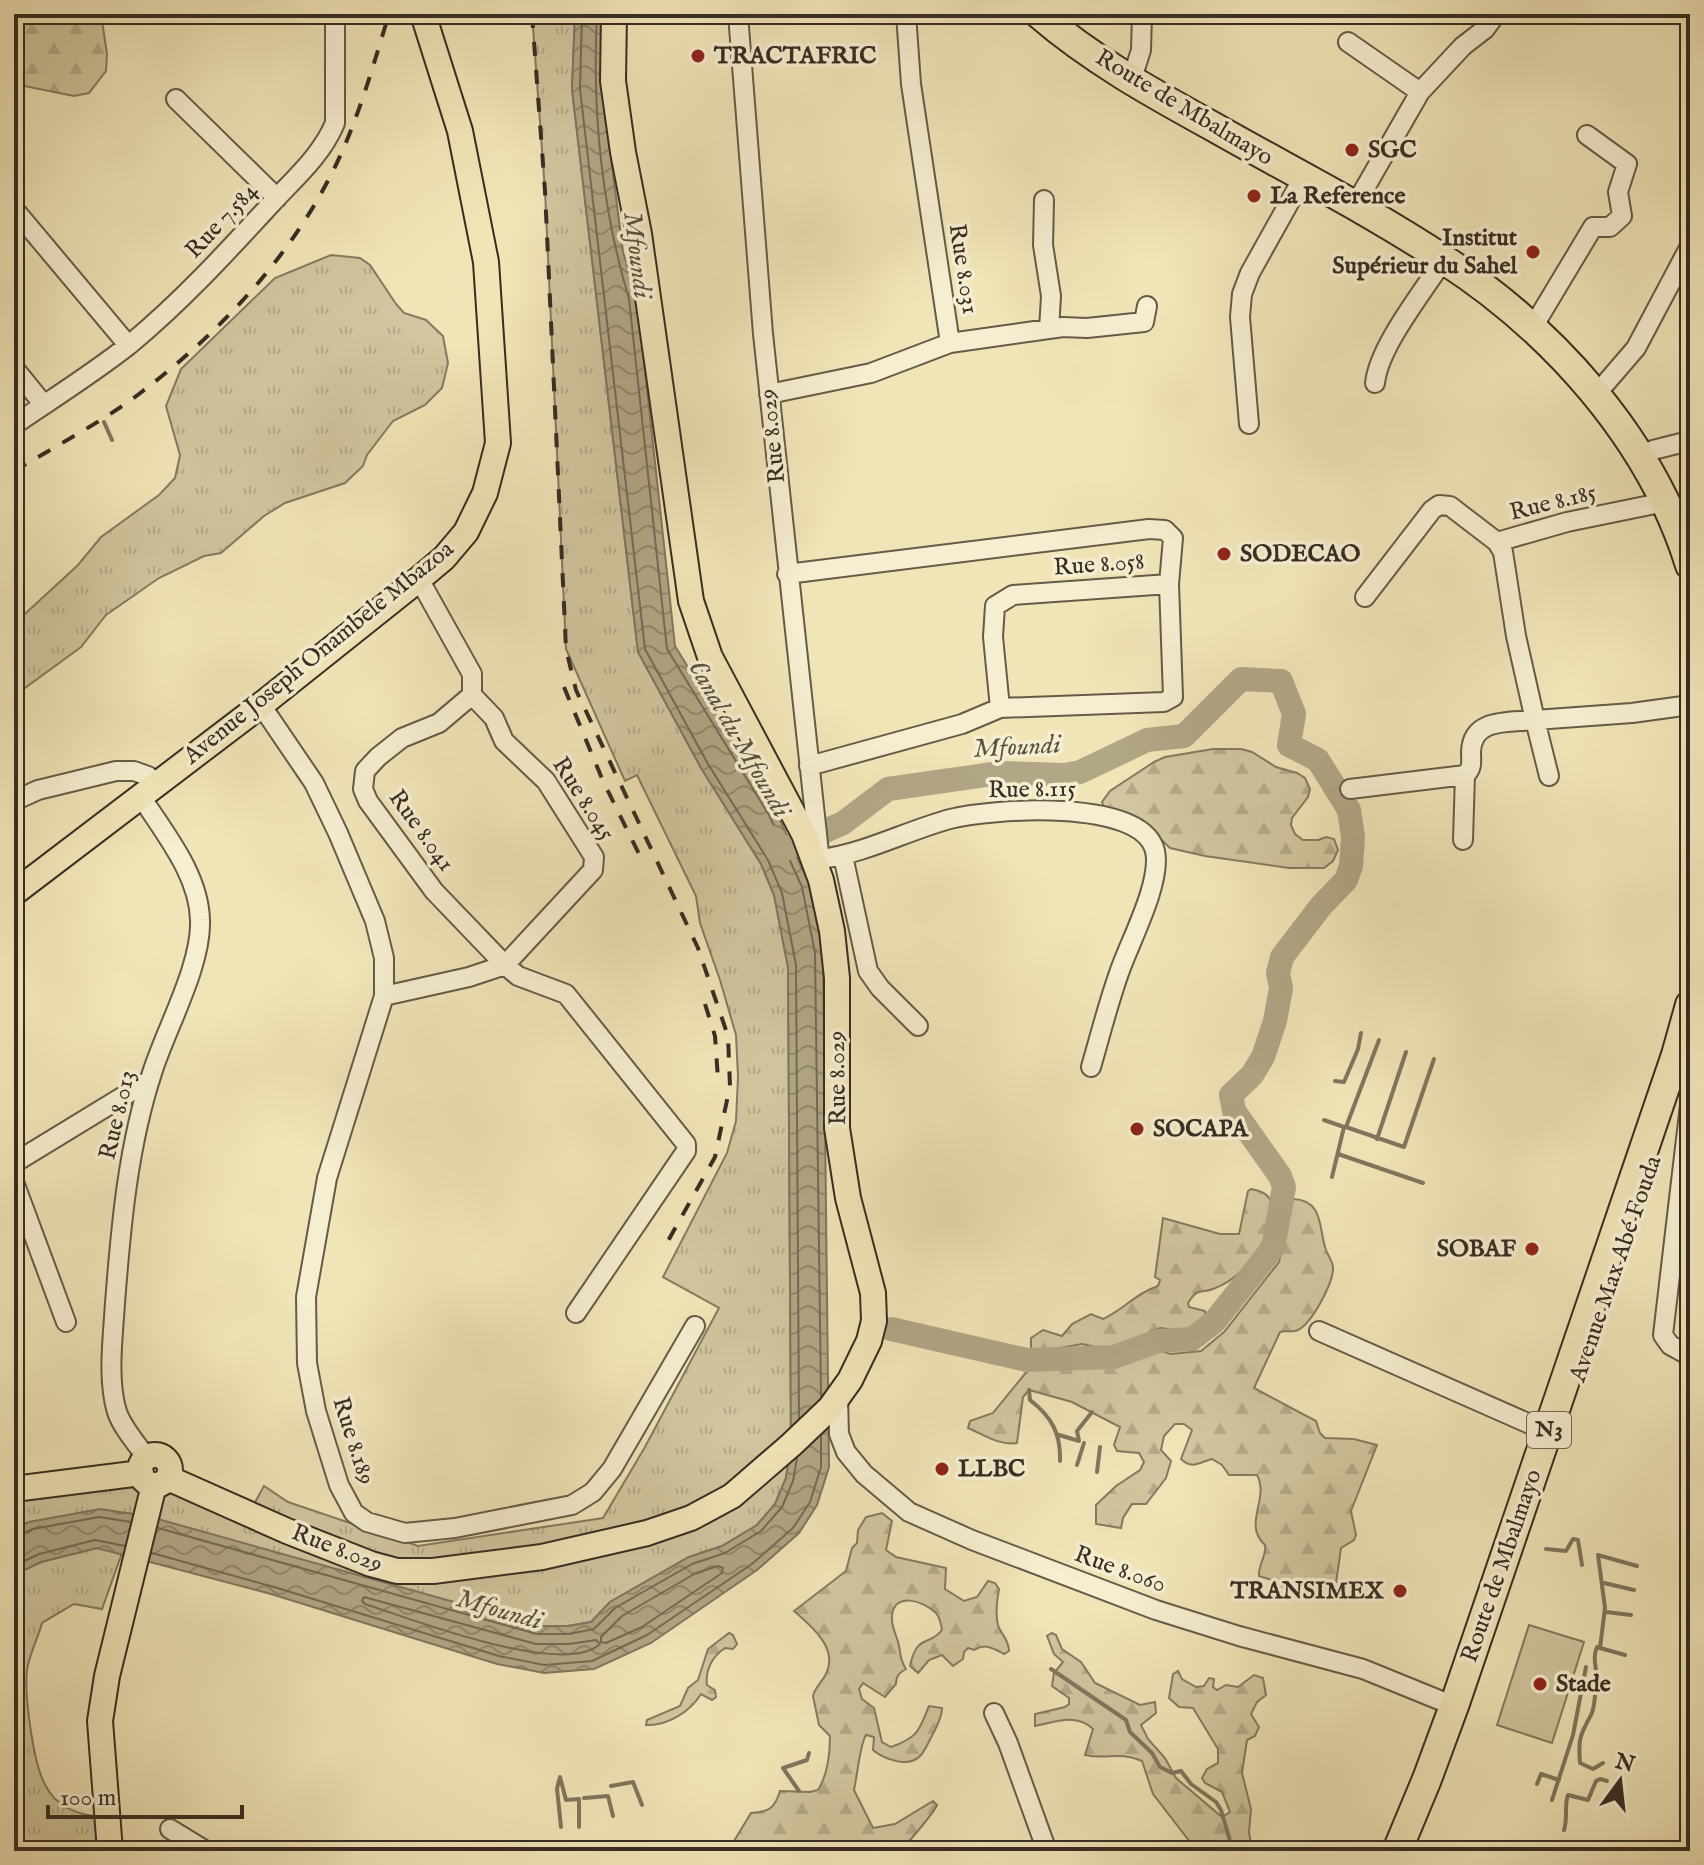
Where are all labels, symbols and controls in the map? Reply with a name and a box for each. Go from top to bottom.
place label: TRACTAFRIC [713,41,876,72]
street label: Route de Mbalmayo [1089,43,1279,173]
marker: TRACTAFRIC [689,47,707,65]
place label: SGC [1368,135,1417,166]
marker: SGC [1343,141,1361,159]
street label: Rue 7.584 [179,176,265,266]
place label: La Reference [1270,181,1405,212]
marker: La Reference [1245,187,1263,205]
water label: Mfoundi [615,210,659,302]
street label: Rue 8.031 [941,222,985,316]
place label: Institut Supérieur du Sahel [1332,223,1518,282]
marker: Institut Supérieur du Sahel [1524,243,1542,261]
street label: Rue 8.029 [753,387,793,485]
street label: Rue 8.185 [1506,477,1600,529]
street label: Avenue Joseph Onambele Mbazoa [177,534,461,772]
place label: SODECAO [1240,539,1361,570]
marker: SODECAO [1215,545,1233,563]
street label: Rue 8.058 [1052,546,1146,584]
water label: Canal du Mfoundi [681,654,798,825]
water label: Mfoundi [973,728,1063,766]
street label: Rue 8.045 [545,751,622,847]
street label: Rue 8.115 [988,774,1077,806]
street label: Rue 8.041 [381,784,461,878]
street label: Rue 8.029 [822,1030,854,1126]
street label: Rue 8.013 [93,1067,143,1163]
place label: SOCAPA [1153,1114,1250,1145]
marker: SOCAPA [1128,1120,1146,1138]
street label: Avenue Max Abé Fouda [1562,1151,1669,1387]
place label: SOBAF [1437,1234,1517,1265]
marker: SOBAF [1523,1240,1541,1258]
street label: Rue 8.189 [324,1393,382,1489]
road number: N3 [1527,1412,1571,1448]
place label: LLBC [958,1454,1025,1485]
marker: LLBC [933,1460,951,1478]
street label: Route de Mbalmayo [1454,1465,1550,1667]
street label: Rue 8.029 [287,1518,387,1580]
street label: Rue 8.060 [1070,1539,1170,1601]
place label: TRANSIMEX [1229,1576,1385,1607]
water label: Mfoundi [453,1582,547,1638]
marker: TRANSIMEX [1391,1582,1409,1600]
place label: Stade [1556,1669,1611,1700]
marker: Stade [1531,1675,1549,1693]
north arrow [1580,1741,1660,1821]
text: N [1611,1747,1637,1780]
scale bar [48,1769,242,1819]
text: 100 m [60,1783,116,1814]

